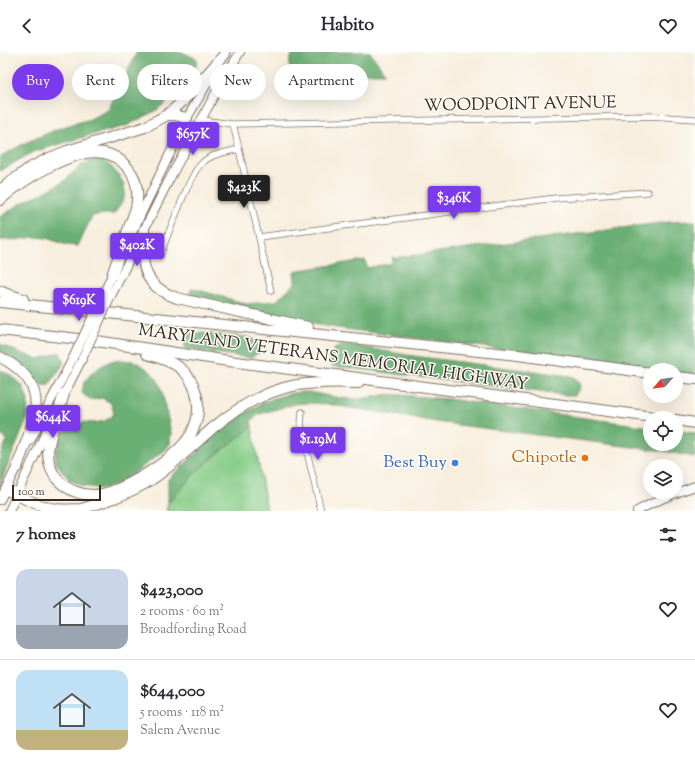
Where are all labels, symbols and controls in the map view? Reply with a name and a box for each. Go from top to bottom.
text: Habito [321,13,374,39]
icon: back [16,15,38,37]
icon: heart [657,15,679,37]
chip: Buy [12,64,64,100]
chip: Rent [72,64,129,100]
chip: Filters [137,64,202,100]
chip: New [210,64,266,100]
chip: Apartment [274,64,368,100]
street label: WOODPOINT AVENUE [423,91,617,119]
pin: $657K [165,122,221,156]
text: $657K [176,126,210,144]
pin: $423K [216,175,272,209]
text: $423K [227,179,261,197]
pin: $346K [426,186,482,220]
text: $346K [437,190,471,208]
pin: $402K [109,233,165,267]
text: $402K [119,237,155,255]
pin: $619K [51,288,107,322]
text: $619K [62,292,96,310]
street label: MARYLAND VETERANS MEMORIAL HIGHWAY [137,319,529,397]
north arrow [643,363,683,403]
map controls [643,363,683,499]
pin: $644K [25,405,81,439]
text: $644K [35,409,71,427]
button: locate [643,411,683,451]
pin: $1.19M [285,427,351,461]
text: $1.19M [299,431,337,449]
place label: Chipotle [512,446,577,470]
place label: Best Buy [383,451,448,475]
marker: Chipotle [580,453,590,463]
marker: Best Buy [450,458,460,468]
button: layers [643,459,683,499]
scale bar [12,483,101,502]
text: 100 m [18,484,45,500]
text: 7 homes [16,523,76,547]
icon: filters [657,524,679,546]
text: $423,000 [140,579,203,603]
icon: home [48,585,96,633]
icon: heart [657,598,679,620]
text: 2 rooms · 60 m² [140,603,224,621]
text: Broadfording Road [140,621,246,639]
text: $644,000 [140,680,205,704]
icon: home [48,686,96,734]
icon: heart [657,699,679,721]
text: 5 rooms · 118 m² [140,704,224,722]
text: Salem Avenue [140,722,220,740]

